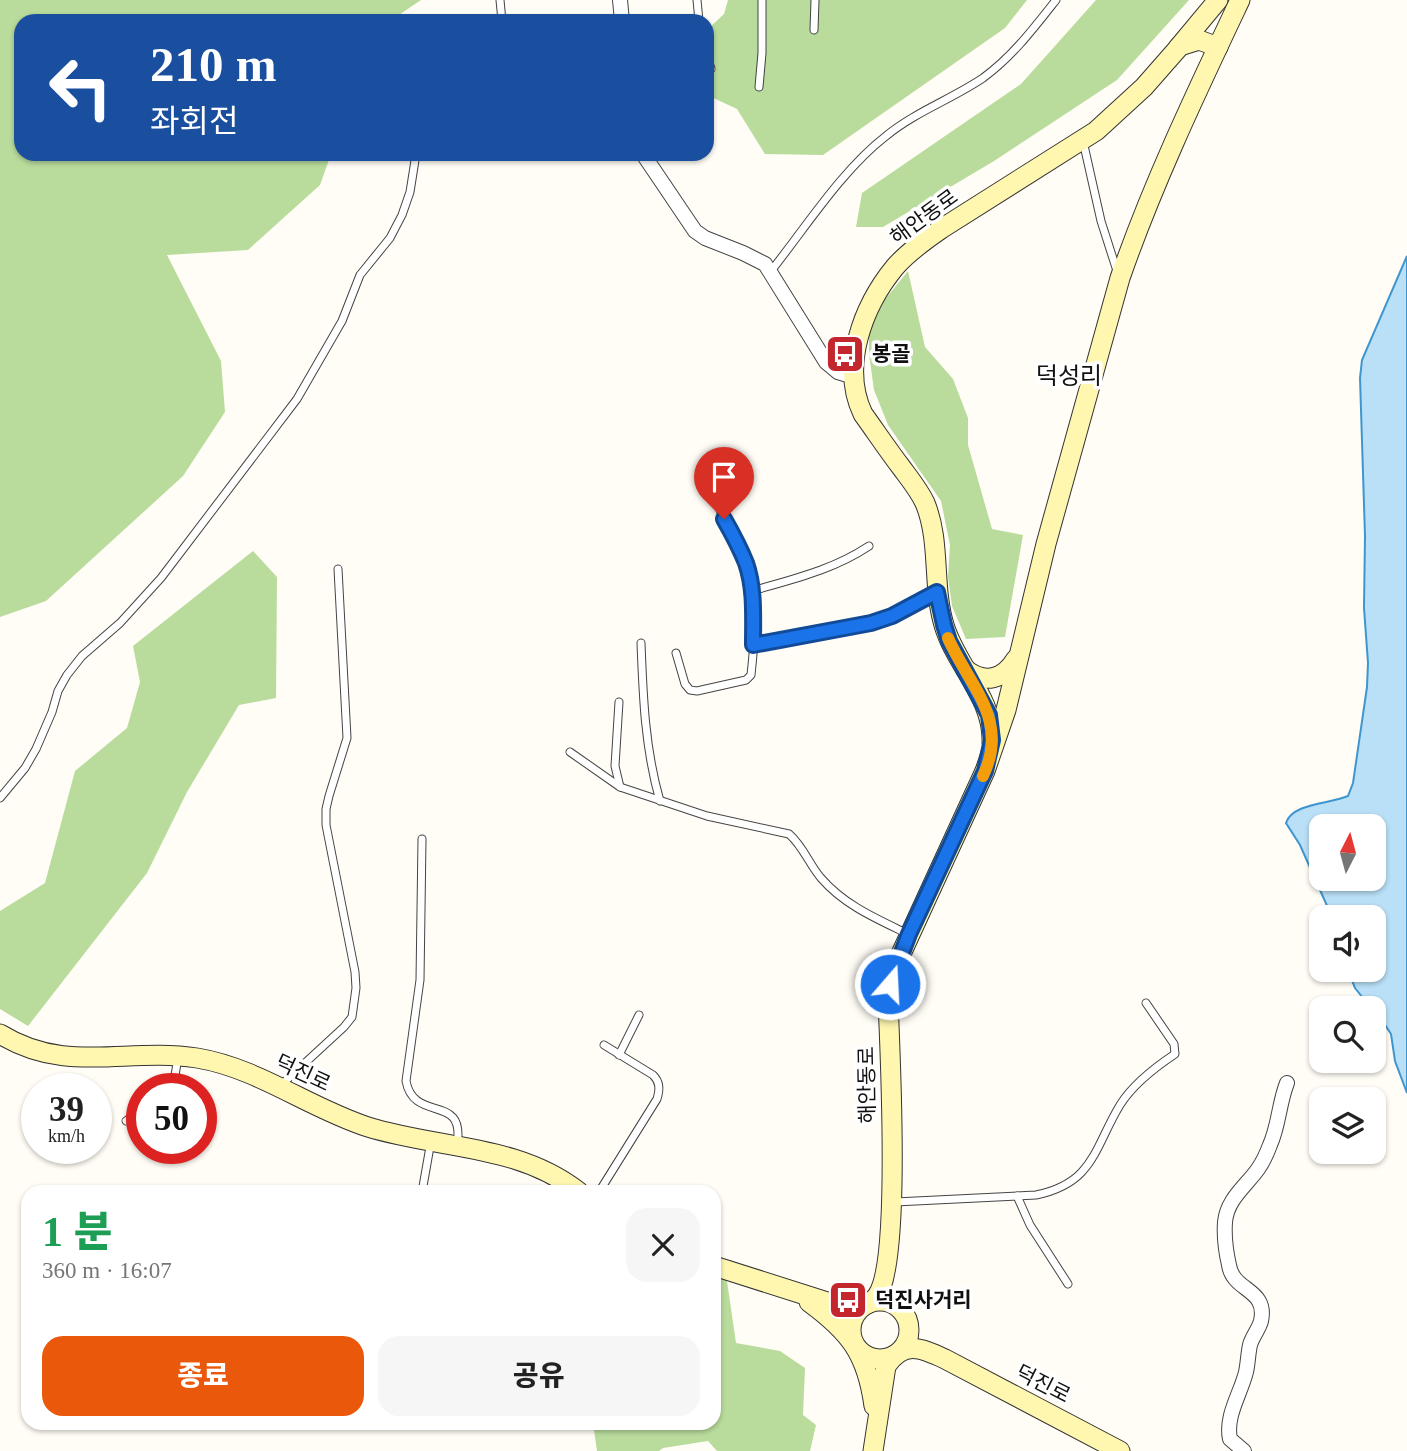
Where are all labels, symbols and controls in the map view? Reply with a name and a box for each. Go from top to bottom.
text: 210 m [150,37,277,92]
icon: left [35,42,126,133]
text: 좌회전 [150,103,238,139]
street label: 해안동로 [886,185,962,249]
bus stop icon: 봉골 [824,333,866,375]
place label: 봉골 [872,342,911,366]
district label: 덕성리 [1036,363,1102,389]
pin [694,447,754,519]
icon: arrive [705,458,743,496]
north arrow [1309,814,1386,891]
map controls [1309,814,1386,1164]
button: sound [1309,905,1386,982]
position arrow [853,947,927,1021]
button: search [1309,996,1386,1073]
street label: 해안동로 [854,1046,880,1124]
street label: 덕진로 [272,1050,334,1096]
speed limit sign: 50 [126,1073,217,1164]
button: layers [1309,1087,1386,1164]
text: 39 [49,1090,84,1129]
text: km/h [48,1126,85,1146]
button: close [626,1208,700,1282]
text: 1 분 [42,1209,112,1255]
text: 360 m · 16:07 [42,1258,172,1283]
bus stop icon: 덕진사거리 [827,1279,869,1321]
place label: 덕진사거리 [875,1288,972,1312]
button: 종료 [42,1336,364,1416]
button: 공유 [378,1336,700,1416]
street label: 덕진로 [1012,1360,1074,1408]

